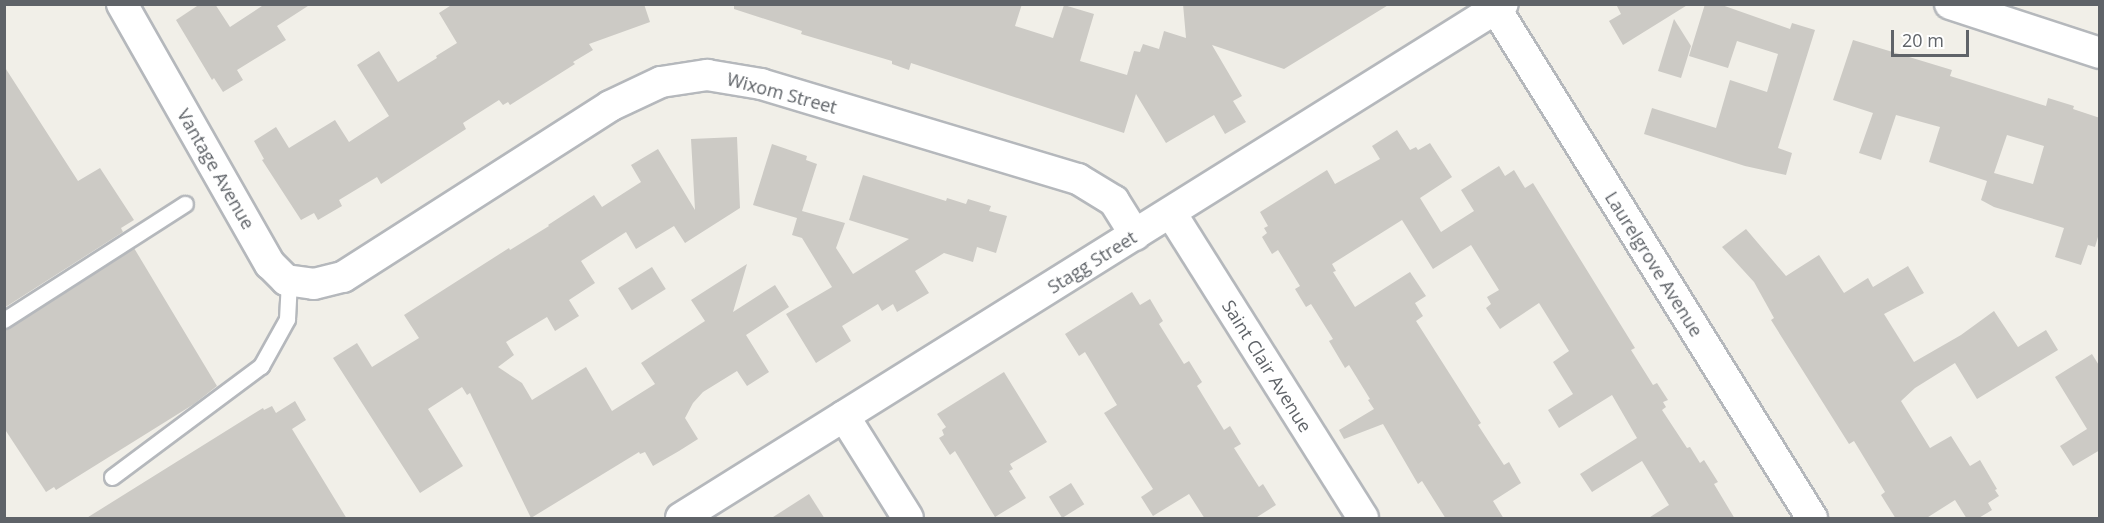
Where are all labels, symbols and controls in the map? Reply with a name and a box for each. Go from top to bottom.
scale bar [1894,18,1972,56]
text: 20 m [1902,28,1944,52]
street label: Wixom Street [725,68,839,118]
street label: Vantage Avenue [173,105,259,233]
street label: Laurelgrove Avenue [1601,188,1707,340]
street label: Stagg Street [1044,226,1140,298]
street label: Saint Clair Avenue [1218,296,1316,436]

